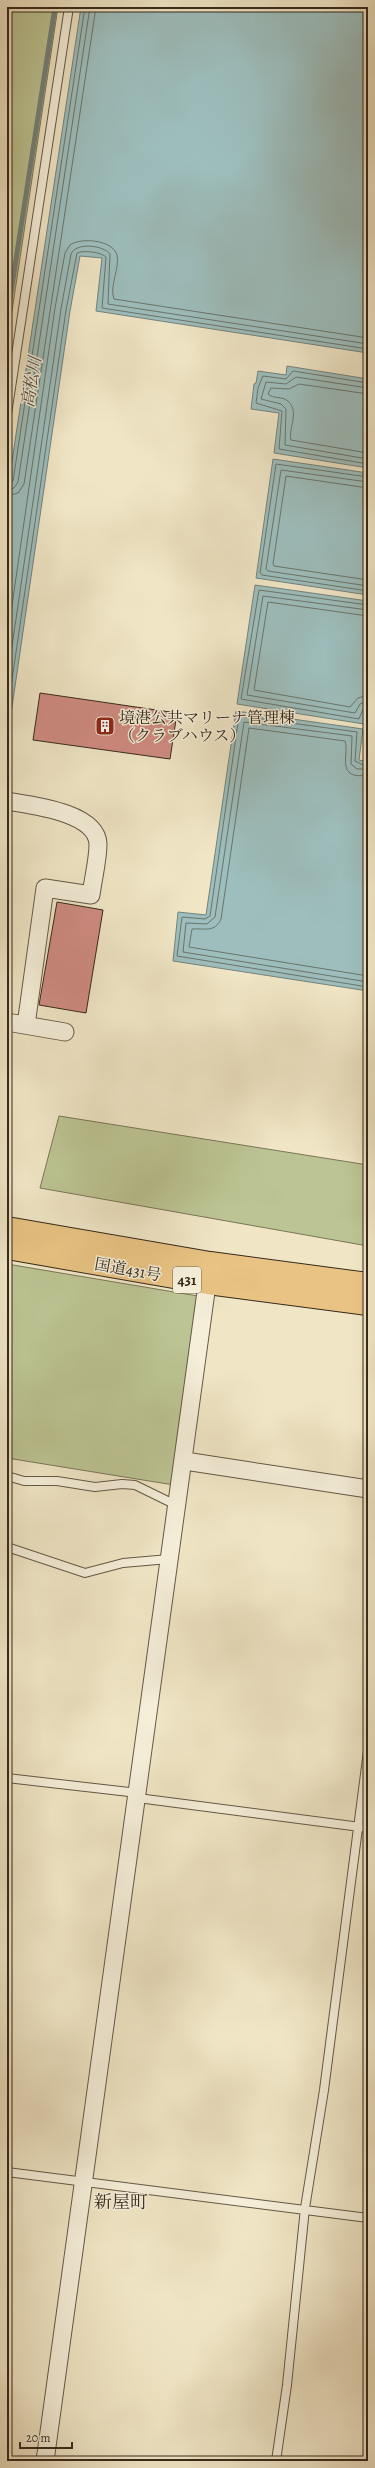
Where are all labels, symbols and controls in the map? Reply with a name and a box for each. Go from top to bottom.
water label: 高松川 [16,353,47,409]
place label: 境港公共マリーナ管理棟 （クラブハウス） [119,707,295,747]
building icon: 境港公共マリーナ管理棟 （クラブハウス） [94,715,116,737]
street label: 国道431号 [93,1253,163,1287]
road number: 431 [173,1267,201,1293]
district label: 新屋町 [94,2190,148,2214]
scale bar [20,2424,72,2450]
text: 20 m [26,2430,50,2446]

